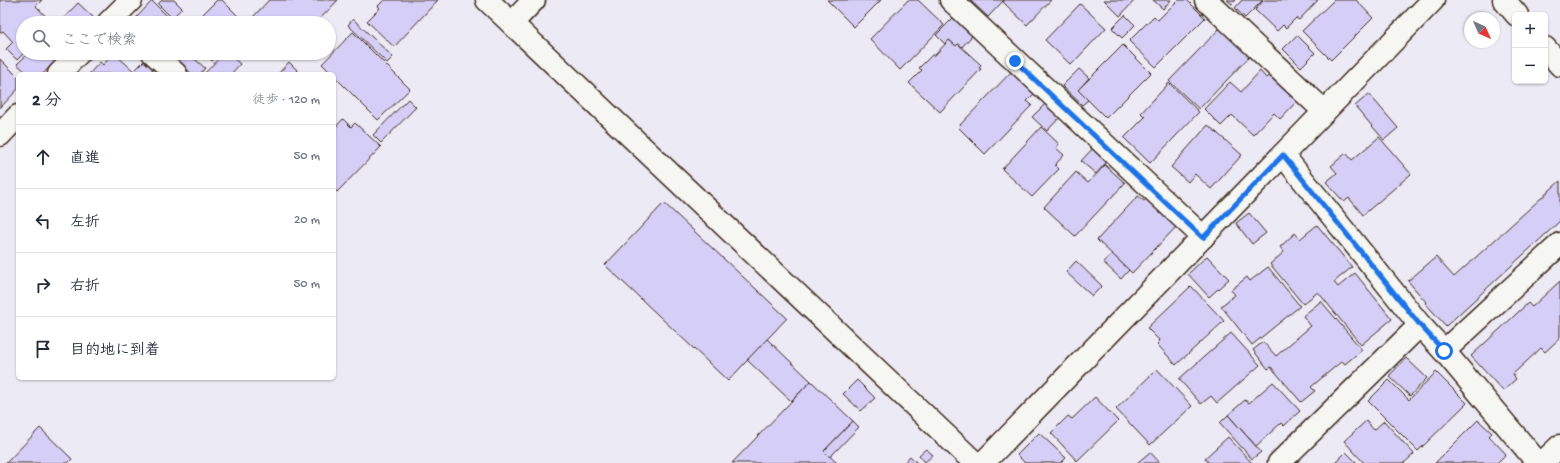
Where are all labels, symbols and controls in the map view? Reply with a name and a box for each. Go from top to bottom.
north arrow [1464,12,1500,48]
map controls [1512,12,1548,84]
button: + [1512,12,1548,48]
search box [16,16,336,60]
icon: search [30,27,52,49]
text: ここで検索 [62,32,137,50]
button: − [1512,48,1548,84]
route end [1006,52,1024,70]
text: 2 分 [32,92,61,112]
text: 徒歩 · 120 m [252,93,320,108]
icon: ahead [32,146,54,168]
text: 50 m [293,149,320,164]
text: 直進 [70,150,100,168]
icon: left [32,210,54,232]
text: 20 m [294,213,320,228]
text: 左折 [70,214,100,232]
icon: right [32,274,54,296]
text: 50 m [293,277,320,292]
text: 右折 [70,278,100,296]
icon: arrive [32,338,54,360]
text: 目的地に到着 [70,342,160,360]
route start [1435,342,1453,360]

